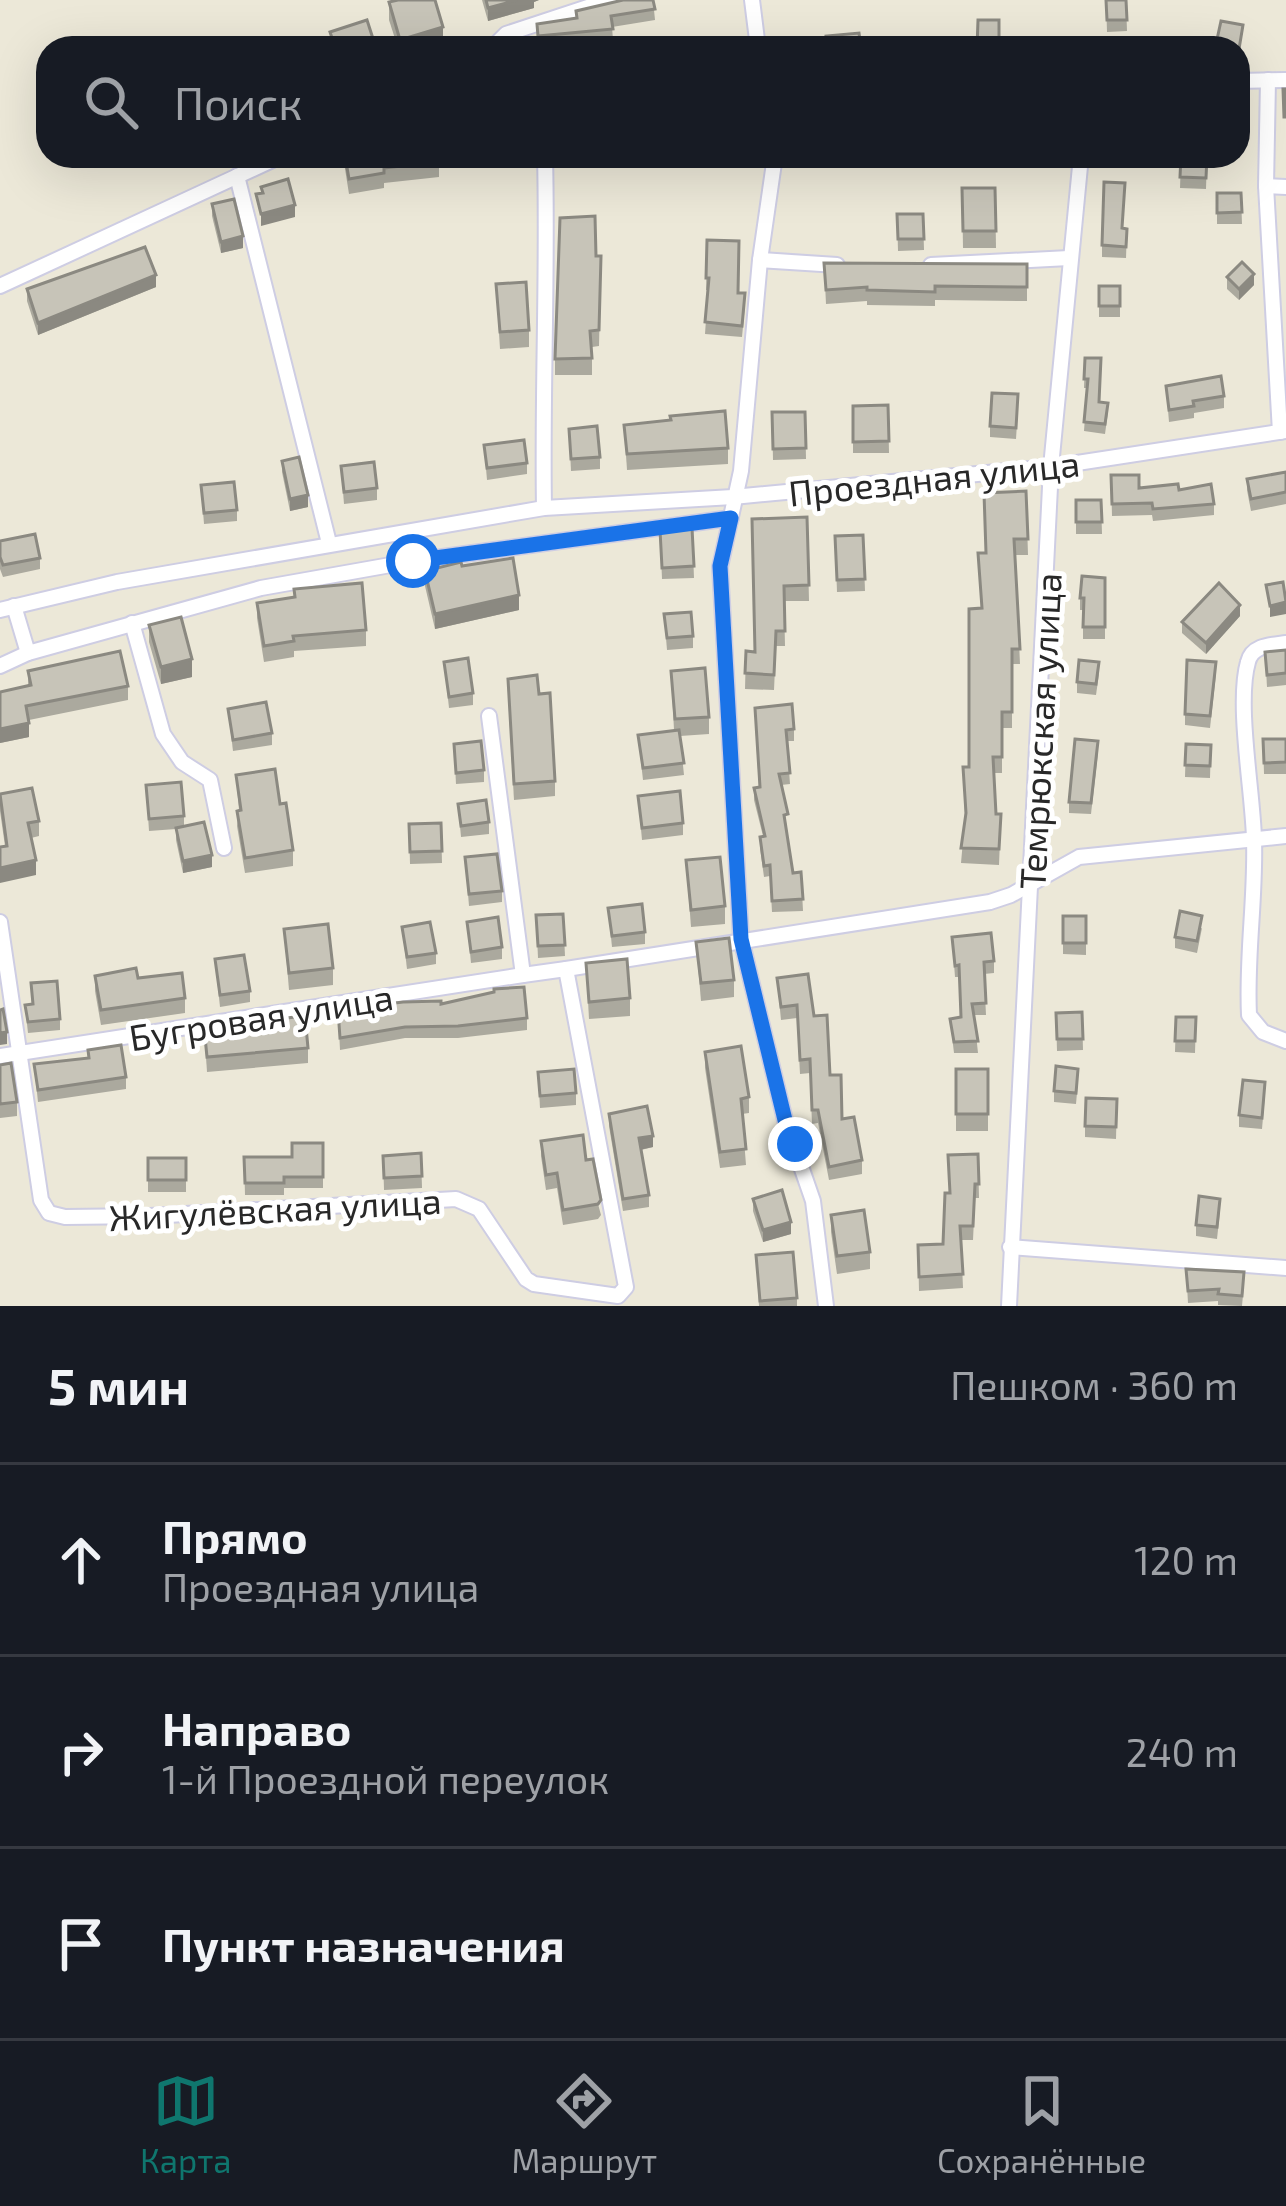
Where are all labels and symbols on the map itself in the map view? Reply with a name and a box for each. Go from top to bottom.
street label: Проездная улица [786,440,1082,515]
route start [386,534,440,588]
street label: Темрюкская улица [1009,572,1070,890]
street label: Бугровая улица [126,974,396,1059]
route end [768,1117,822,1171]
street label: Жигулёвская улица [108,1178,442,1239]

